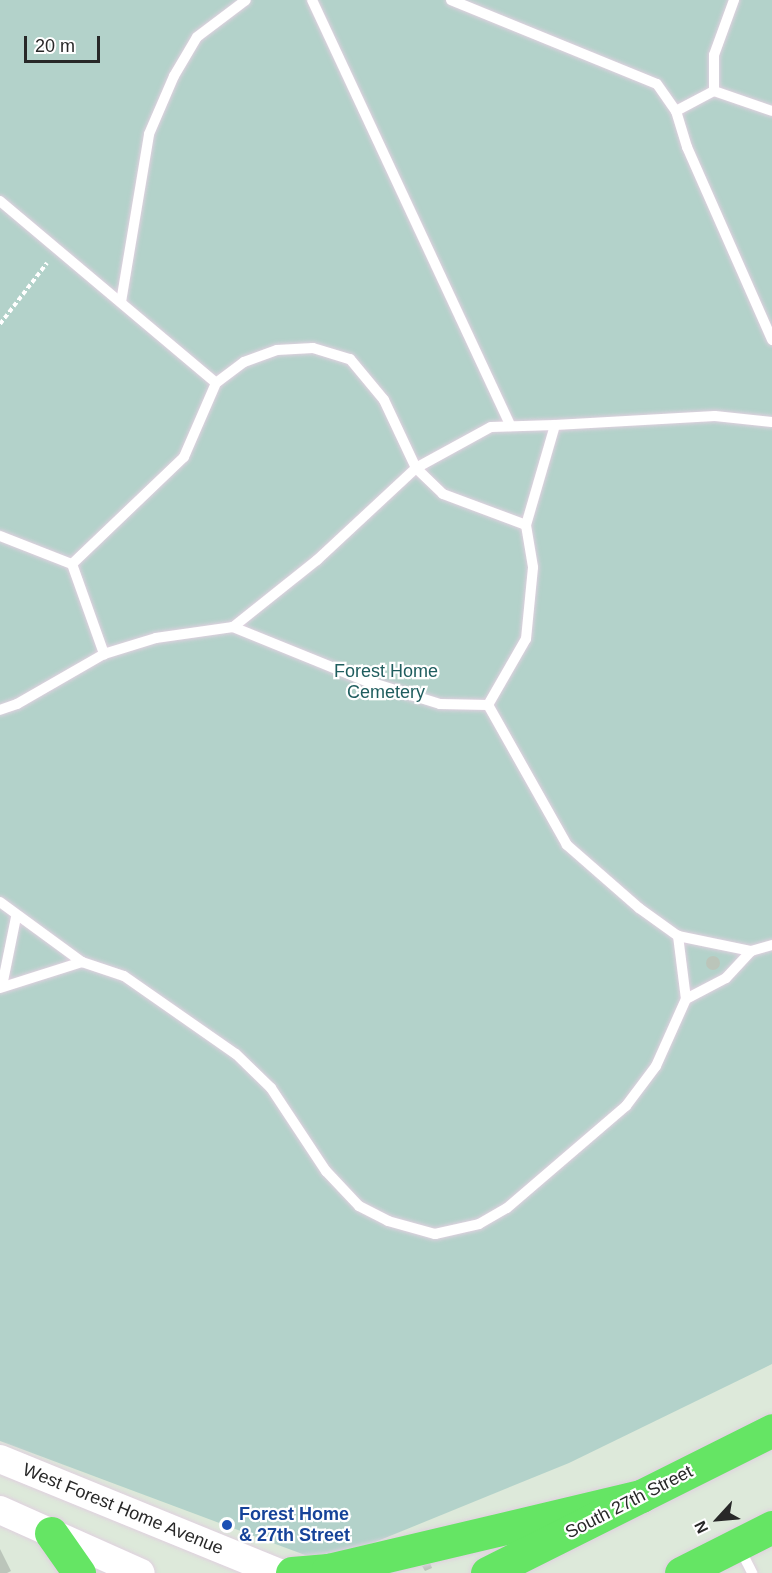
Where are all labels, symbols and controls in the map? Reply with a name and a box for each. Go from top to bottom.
scale bar [27,24,104,62]
text: 20 m [35,36,75,56]
park label: Forest Home Cemetery [334,661,438,704]
street label: West Forest Home Avenue [19,1459,227,1559]
street label: South 27th Street [562,1461,696,1543]
north arrow [688,1489,748,1549]
place label: Forest Home & 27th Street [239,1504,350,1546]
marker: Forest Home & 27th Street [220,1518,234,1532]
text: N [691,1518,712,1536]

